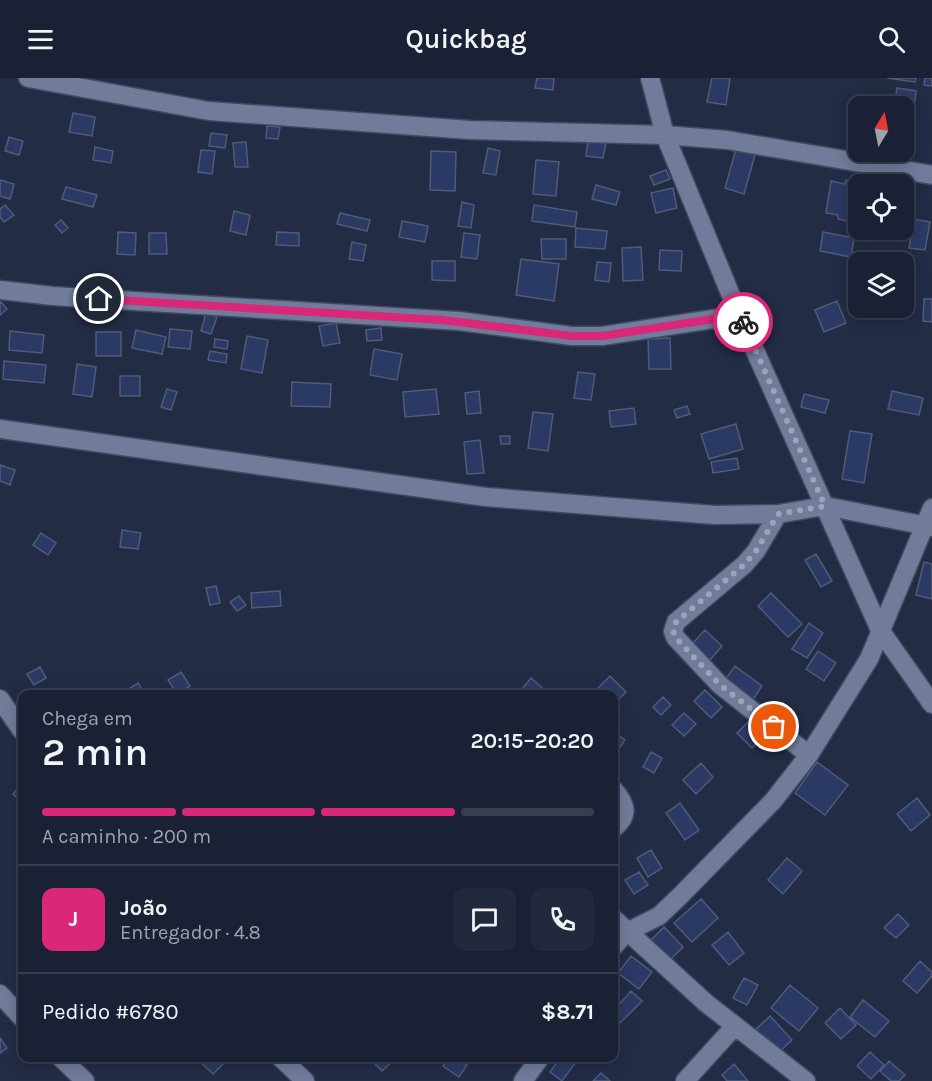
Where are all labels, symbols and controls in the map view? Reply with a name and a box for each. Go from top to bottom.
icon: menu [24,23,57,56]
text: Quickbag [405,23,527,55]
icon: search [875,23,908,56]
north arrow [848,96,914,162]
map controls [848,96,914,318]
button: locate [848,174,914,240]
button: layers [848,252,914,318]
pin [73,273,124,324]
icon: home [82,282,115,315]
courier [713,292,773,352]
icon: bike [727,306,760,339]
pin [748,701,799,752]
text: Chega em [42,707,133,730]
icon: bag [757,710,790,743]
text: 20:15–20:20 [470,728,594,754]
text: 2 min [42,729,148,775]
text: A caminho · 200 m [42,825,211,848]
button: chat [453,888,516,951]
button: phone [531,888,594,951]
text: João [120,895,168,921]
text: J [69,906,78,932]
text: Entregador · 4.8 [120,921,261,944]
text: Pedido #6780 [42,999,179,1025]
text: $8.71 [541,999,594,1025]

